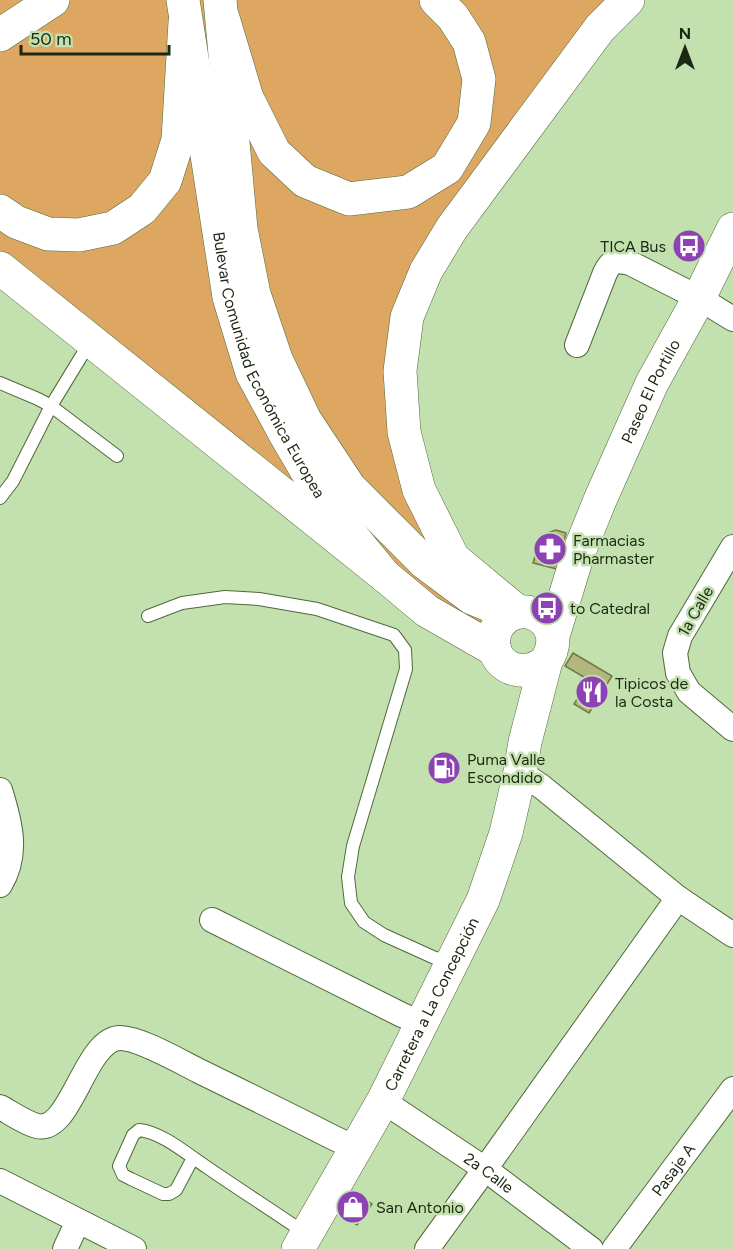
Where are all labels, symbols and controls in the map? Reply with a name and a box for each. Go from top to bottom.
scale bar [21,18,170,56]
north arrow [655,18,715,78]
text: N [679,24,691,43]
text: 50 m [30,28,72,50]
bus stop icon: TICA Bus [671,228,707,264]
street label: Bulevar Comunidad Económica Europea [209,231,329,501]
place label: TICA Bus [600,237,666,256]
street label: Paseo El Portillo [617,336,684,446]
pharmacy icon: Farmacias Pharmaster [532,531,568,567]
place label: Farmacias Pharmaster [573,531,655,568]
street label: 1a Calle [674,583,717,639]
bus stop icon: to Catedral [529,590,565,626]
place label: to Catedral [570,599,650,618]
restaurant icon: Tipicos de la Costa [574,674,610,710]
place label: Tipicos de la Costa [615,674,688,711]
fuel station icon: Puma Valle Escondido [426,750,462,786]
place label: Puma Valle Escondido [467,750,546,787]
street label: Carretera a La Concepción [381,914,483,1094]
street label: Pasaje A [648,1140,699,1200]
street label: 2a Calle [460,1149,518,1197]
shop icon: San Antonio [335,1189,371,1225]
place label: San Antonio [376,1198,464,1217]

